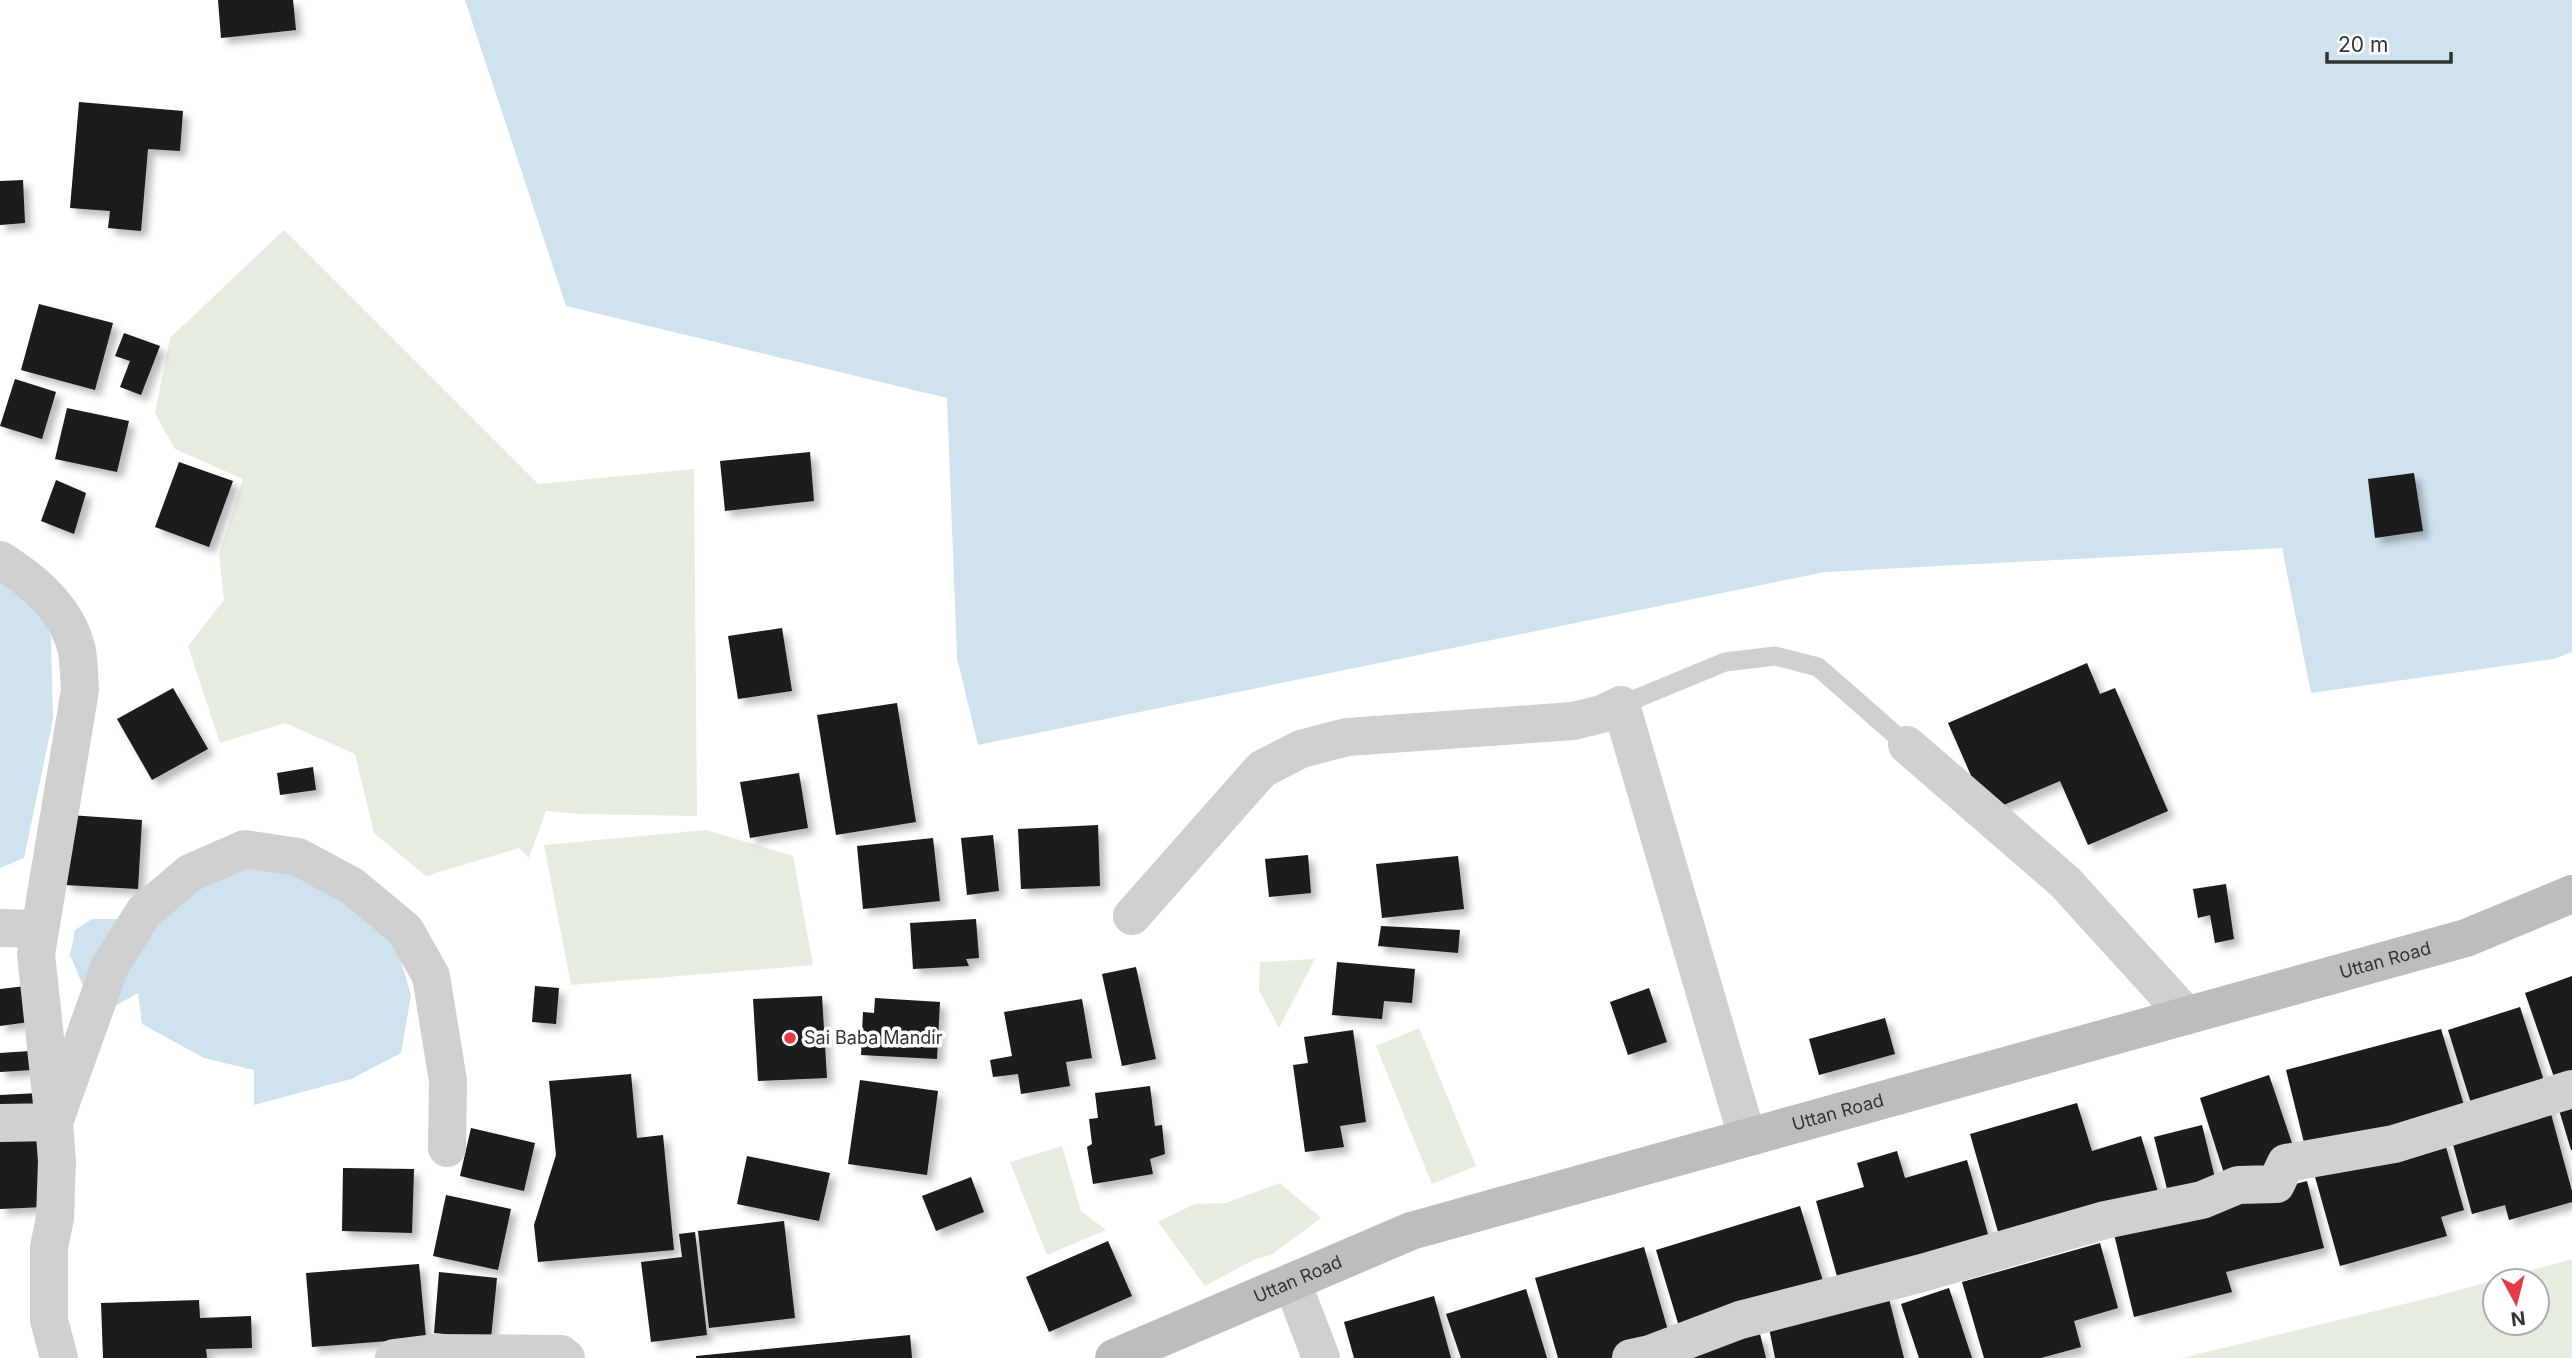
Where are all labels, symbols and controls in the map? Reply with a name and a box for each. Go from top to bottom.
scale bar [2327,21,2451,65]
text: 20 m [2338,32,2388,57]
street label: Uttan Road [2337,937,2433,983]
place label: Sai Baba Mandir [804,1027,943,1048]
marker: Sai Baba Mandir [782,1030,798,1046]
street label: Uttan Road [1790,1089,1886,1135]
street label: Uttan Road [1250,1251,1345,1307]
north arrow [2481,1267,2551,1337]
text: N [2509,1306,2527,1331]

